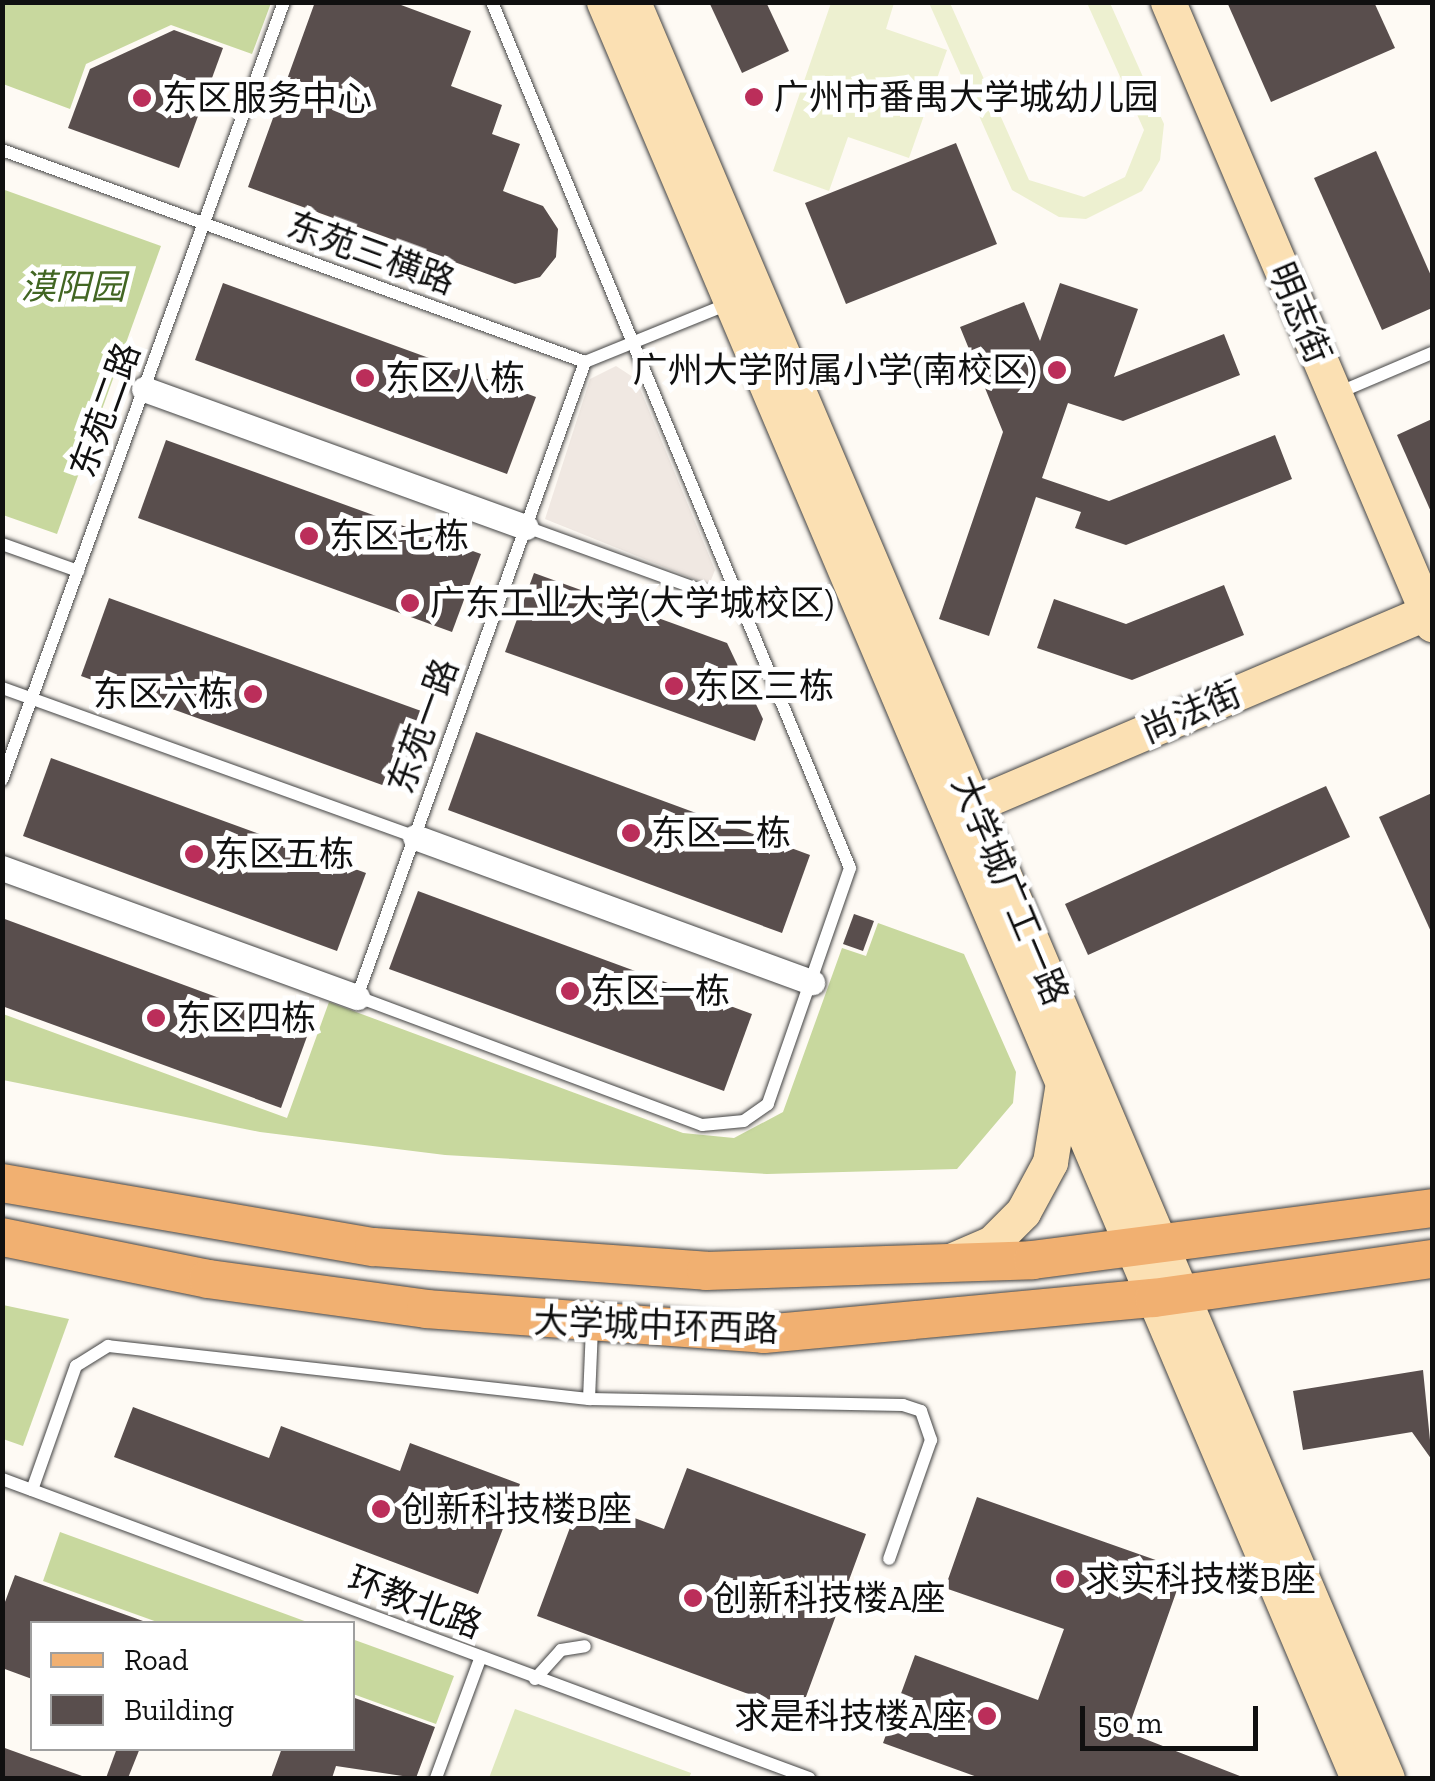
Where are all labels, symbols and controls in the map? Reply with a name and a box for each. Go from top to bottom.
place label: 广州市番禺大学城幼儿园 [774,76,1159,118]
place label: 东区服务中心 [162,77,372,119]
marker: 广州市番禺大学城幼儿园 [743,86,765,108]
marker: 东区服务中心 [131,87,153,109]
street label: 东苑三横路 [282,203,460,303]
street label: 明志街 [1260,256,1340,370]
park label: 漠阳园 [21,266,125,308]
street label: 东苑二路 [61,337,149,483]
place label: 广州大学附属小学(南校区) [633,349,1037,391]
place label: 东区八栋 [385,357,525,399]
marker: 广州大学附属小学(南校区) [1046,359,1068,381]
marker: 东区八栋 [354,367,376,389]
place label: 东区七栋 [329,515,469,557]
marker: 东区七栋 [298,525,320,547]
place label: 广东工业大学(大学城校区) [430,582,834,624]
marker: 广东工业大学(大学城校区) [399,592,421,614]
street label: 东苑一路 [379,653,467,799]
place label: 东区三栋 [694,665,834,707]
street label: 尚法街 [1134,672,1248,752]
place label: 东区六栋 [93,673,233,715]
marker: 东区三栋 [663,675,685,697]
marker: 东区六栋 [242,683,264,705]
street label: 大学城广工一路 [943,769,1077,1011]
place label: 东区二栋 [651,812,791,854]
marker: 东区二栋 [620,822,642,844]
place label: 东区五栋 [214,833,354,875]
marker: 东区五栋 [183,843,205,865]
place label: 东区一栋 [590,970,730,1012]
marker: 东区一栋 [559,980,581,1002]
place label: 东区四栋 [176,997,316,1039]
marker: 东区四栋 [145,1007,167,1029]
street label: 大学城中环西路 [533,1300,779,1350]
place label: 创新科技楼B座 [401,1488,632,1530]
marker: 创新科技楼B座 [370,1498,392,1520]
street label: 环教北路 [342,1557,488,1647]
place label: 求实科技楼B座 [1085,1558,1316,1600]
marker: 求实科技楼B座 [1054,1568,1076,1590]
place label: 创新科技楼A座 [713,1577,946,1619]
marker: 创新科技楼A座 [682,1587,704,1609]
legend [30,1621,355,1751]
text: Road [124,1642,189,1678]
scale bar [1085,1686,1262,1748]
text: Building [124,1692,234,1728]
place label: 求是科技楼A座 [734,1695,967,1737]
marker: 求是科技楼A座 [976,1705,998,1727]
text: 50 m [1097,1705,1162,1741]

